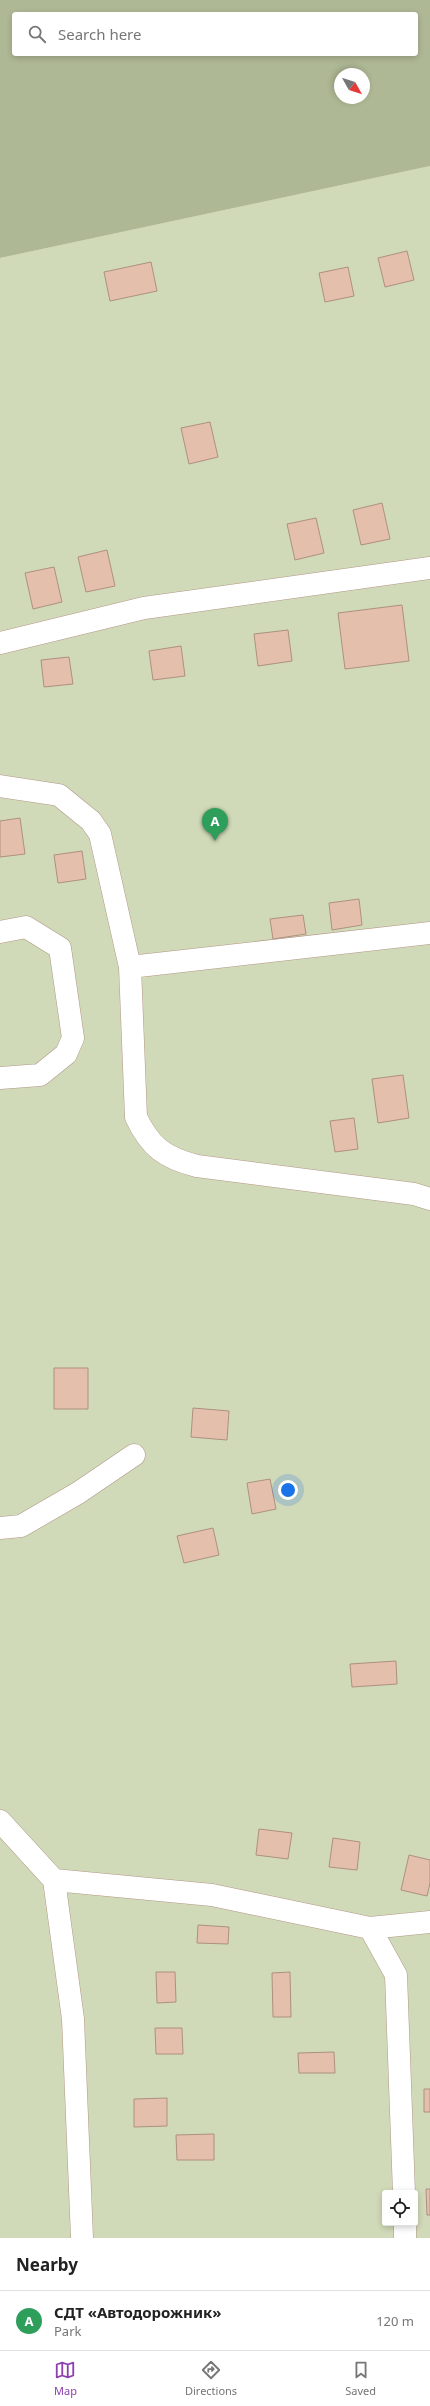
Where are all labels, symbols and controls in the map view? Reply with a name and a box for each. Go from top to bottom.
search box [12,12,418,56]
icon: search [26,23,48,45]
text: Search here [58,24,141,44]
north arrow [334,68,370,104]
pin: A [202,808,228,841]
your location [278,1480,298,1500]
map controls [382,2190,418,2226]
button: locate [382,2190,418,2226]
text: Nearby [16,2253,78,2276]
text: СДТ «Автодорожник» [54,2302,222,2322]
text: A [25,2312,34,2330]
text: 120 m [376,2312,414,2330]
text: Park [54,2322,81,2340]
tab: Map [54,2359,77,2398]
tab: Directions [185,2359,237,2398]
tab: Saved [345,2359,376,2398]

